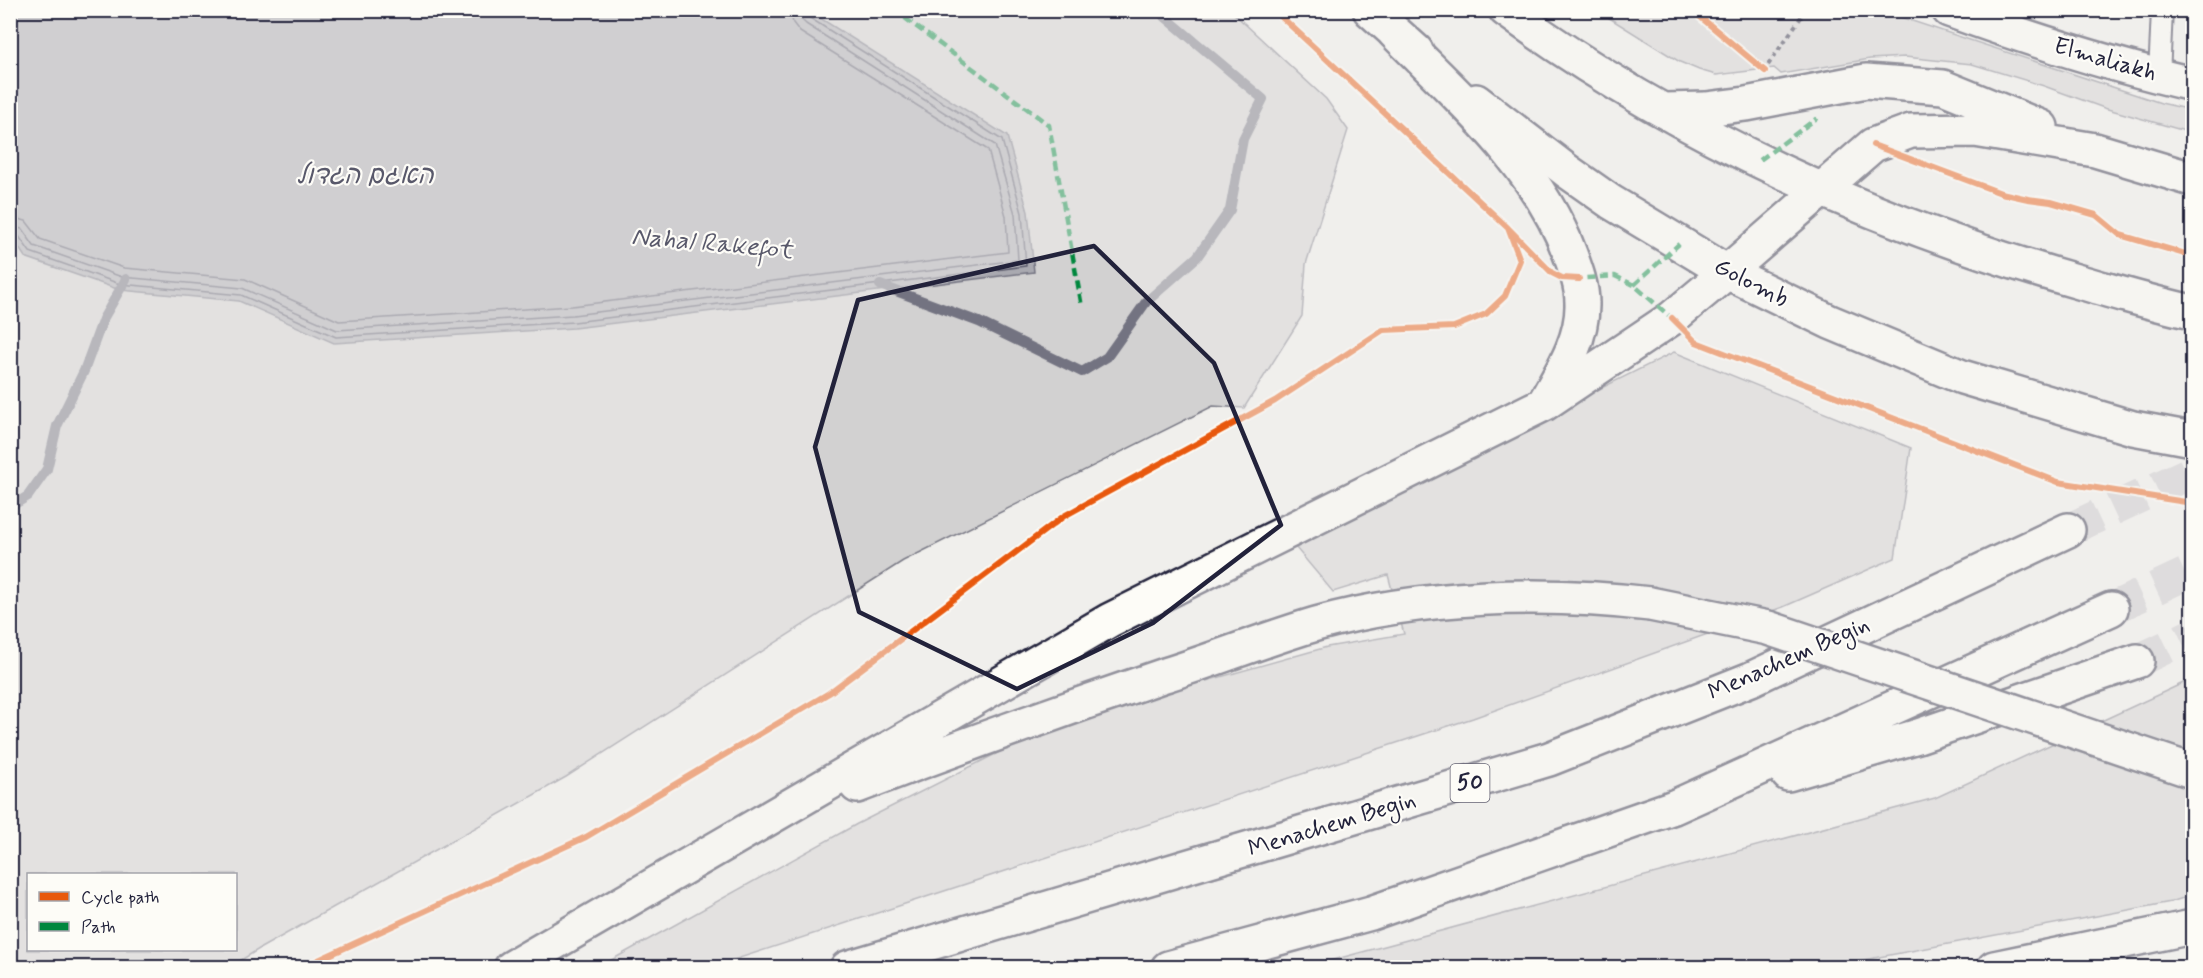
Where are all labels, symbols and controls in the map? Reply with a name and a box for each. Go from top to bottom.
street label: Elmaliakh [2050,31,2160,89]
water label: האגם הגדול [296,159,435,193]
water label: Nahal Rakefot [630,220,796,270]
street label: Golomb [1709,251,1793,315]
street label: Menachem Begin [1703,609,1876,710]
road number: 50 [1450,764,1490,802]
street label: Menachem Begin [1244,785,1420,867]
legend [27,873,237,951]
text: Cycle path [81,886,159,910]
text: Path [81,916,116,940]

